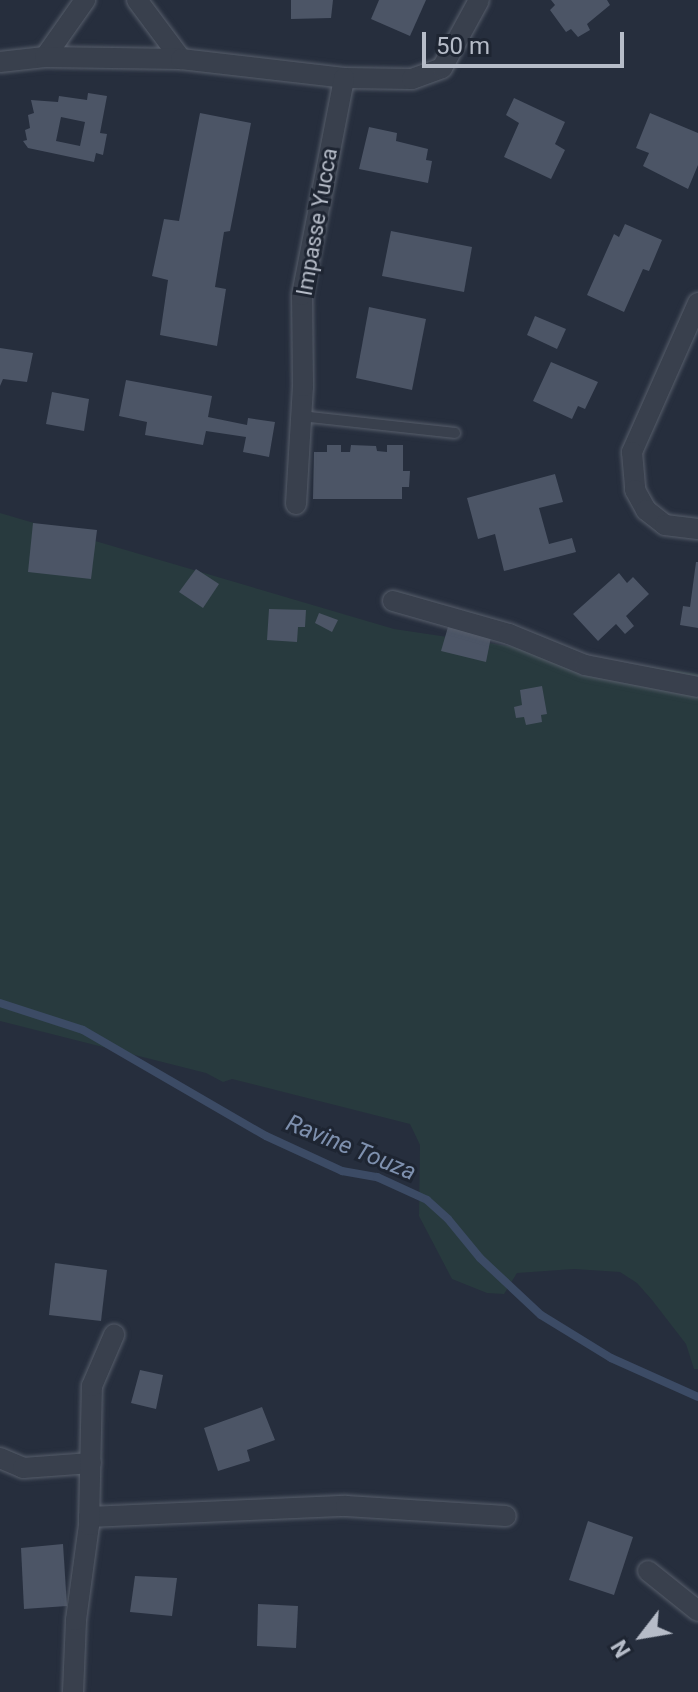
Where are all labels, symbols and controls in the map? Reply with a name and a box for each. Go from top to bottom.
scale bar [426,16,628,66]
text: 50 m [436,32,490,60]
street label: Impasse Yucca [291,146,343,298]
water label: Ravine Touza [282,1109,420,1187]
north arrow [602,1596,682,1676]
text: N [606,1636,636,1662]

